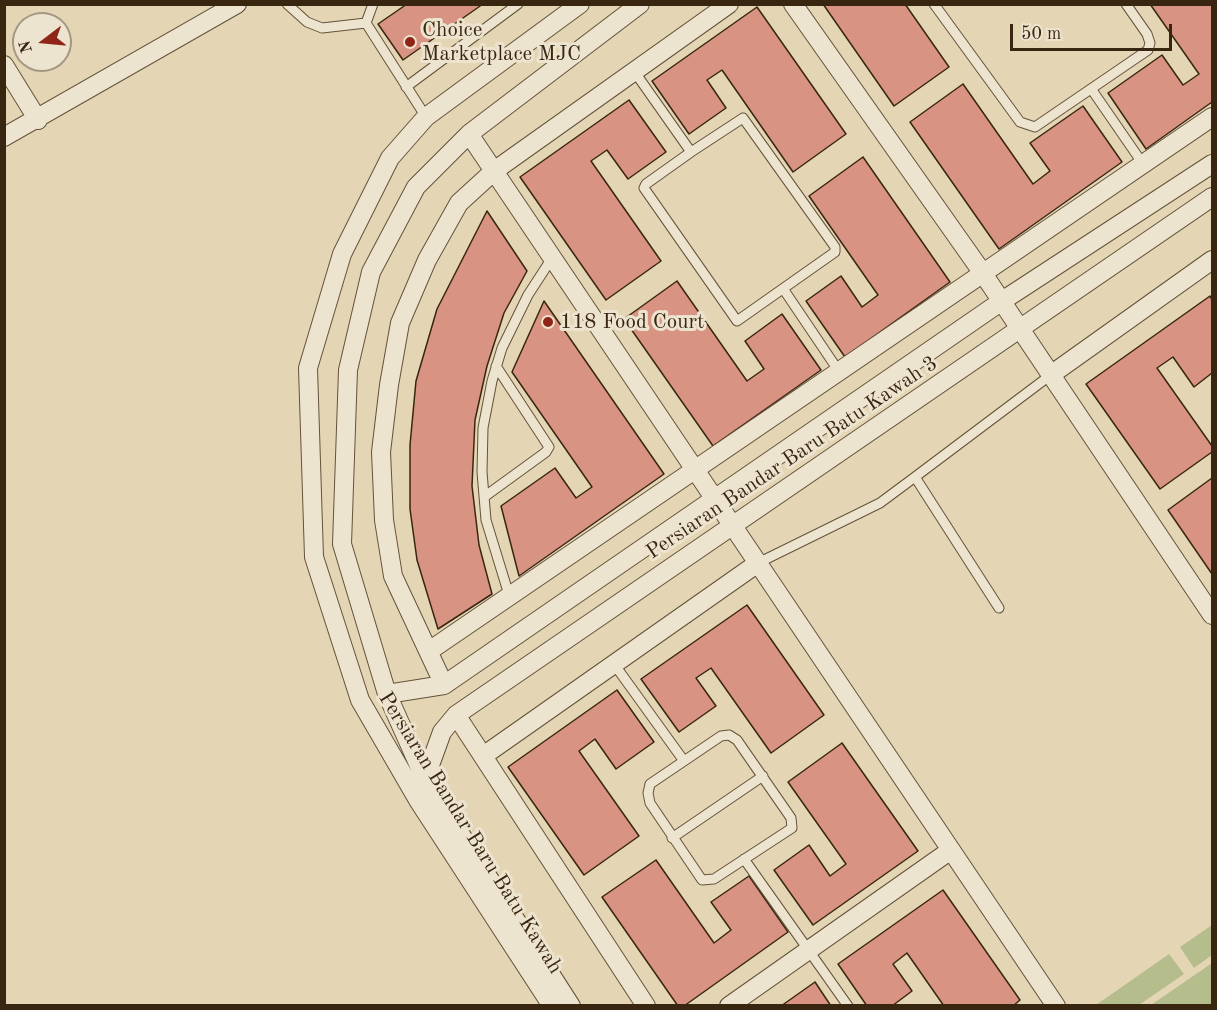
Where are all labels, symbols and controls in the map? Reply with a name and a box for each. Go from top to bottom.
north arrow [12,12,72,72]
scale bar [1013,12,1175,50]
place label: Choice Marketplace MJC [422,17,581,67]
text: 50 m [1021,25,1061,43]
marker: Choice Marketplace MJC [403,35,417,49]
text: N [17,38,36,55]
place label: 118 Food Court [560,309,704,335]
marker: 118 Food Court [541,315,555,329]
street label: Persiaran Bandar Baru Batu Kawah 3 [642,351,942,565]
street label: Persiaran Bandar Baru Batu Kawah [372,687,568,979]

